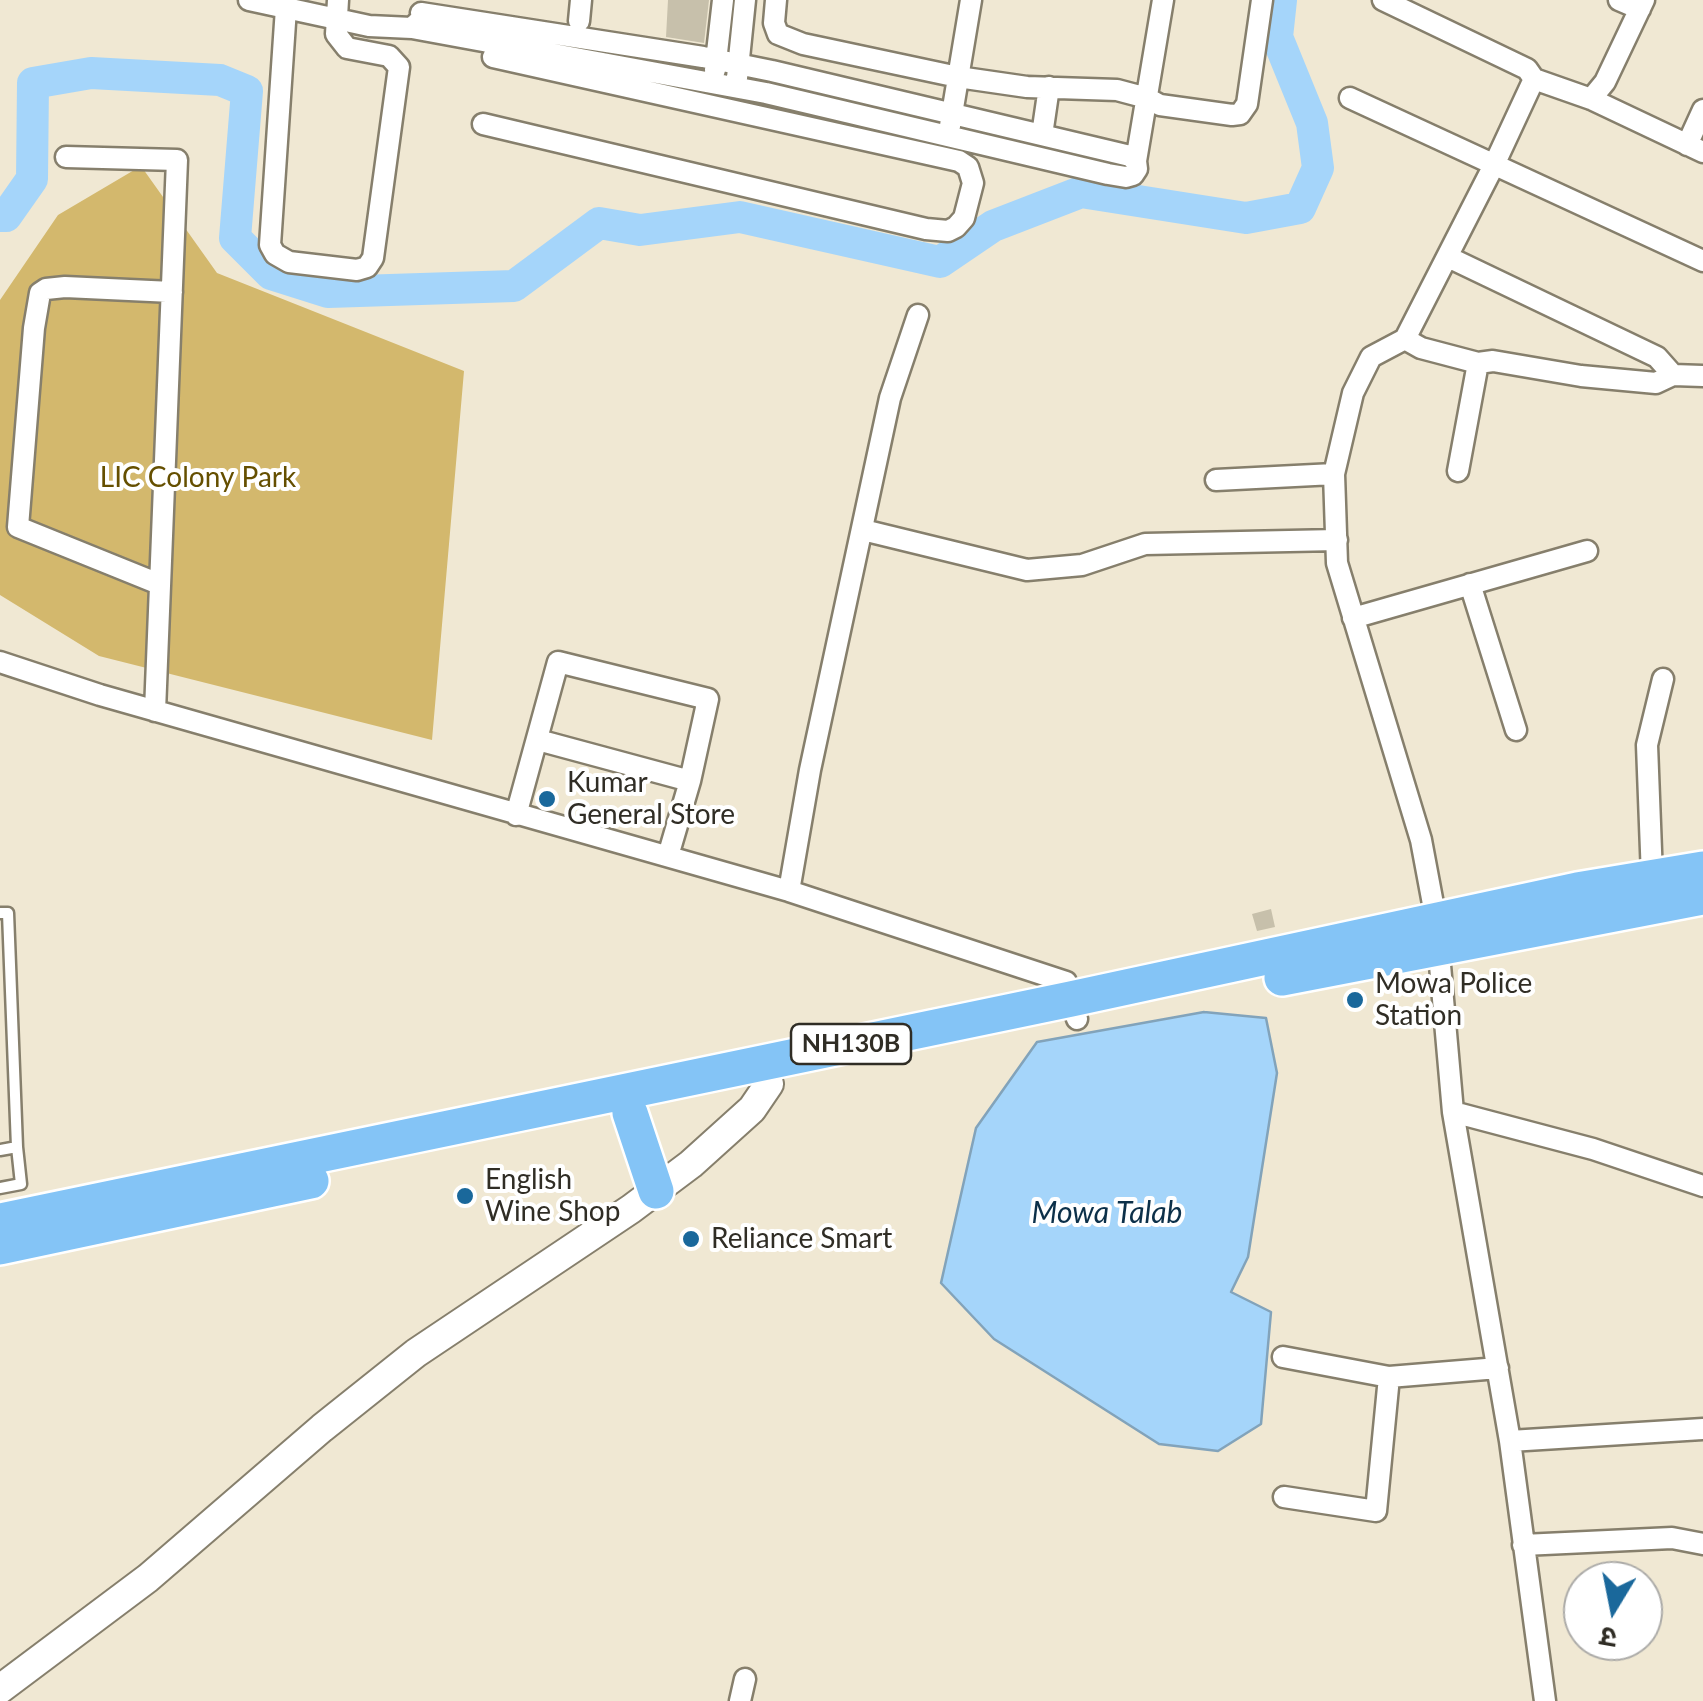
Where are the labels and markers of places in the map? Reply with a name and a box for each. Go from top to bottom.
place label: Kumar General Store [567,766,735,832]
marker: Kumar General Store [536,788,558,810]
place label: Mowa Police Station [1375,967,1532,1033]
marker: Mowa Police Station [1344,989,1366,1011]
place label: English Wine Shop [485,1163,620,1229]
marker: English Wine Shop [454,1185,476,1207]
place label: Reliance Smart [711,1222,892,1256]
marker: Reliance Smart [680,1228,702,1250]

